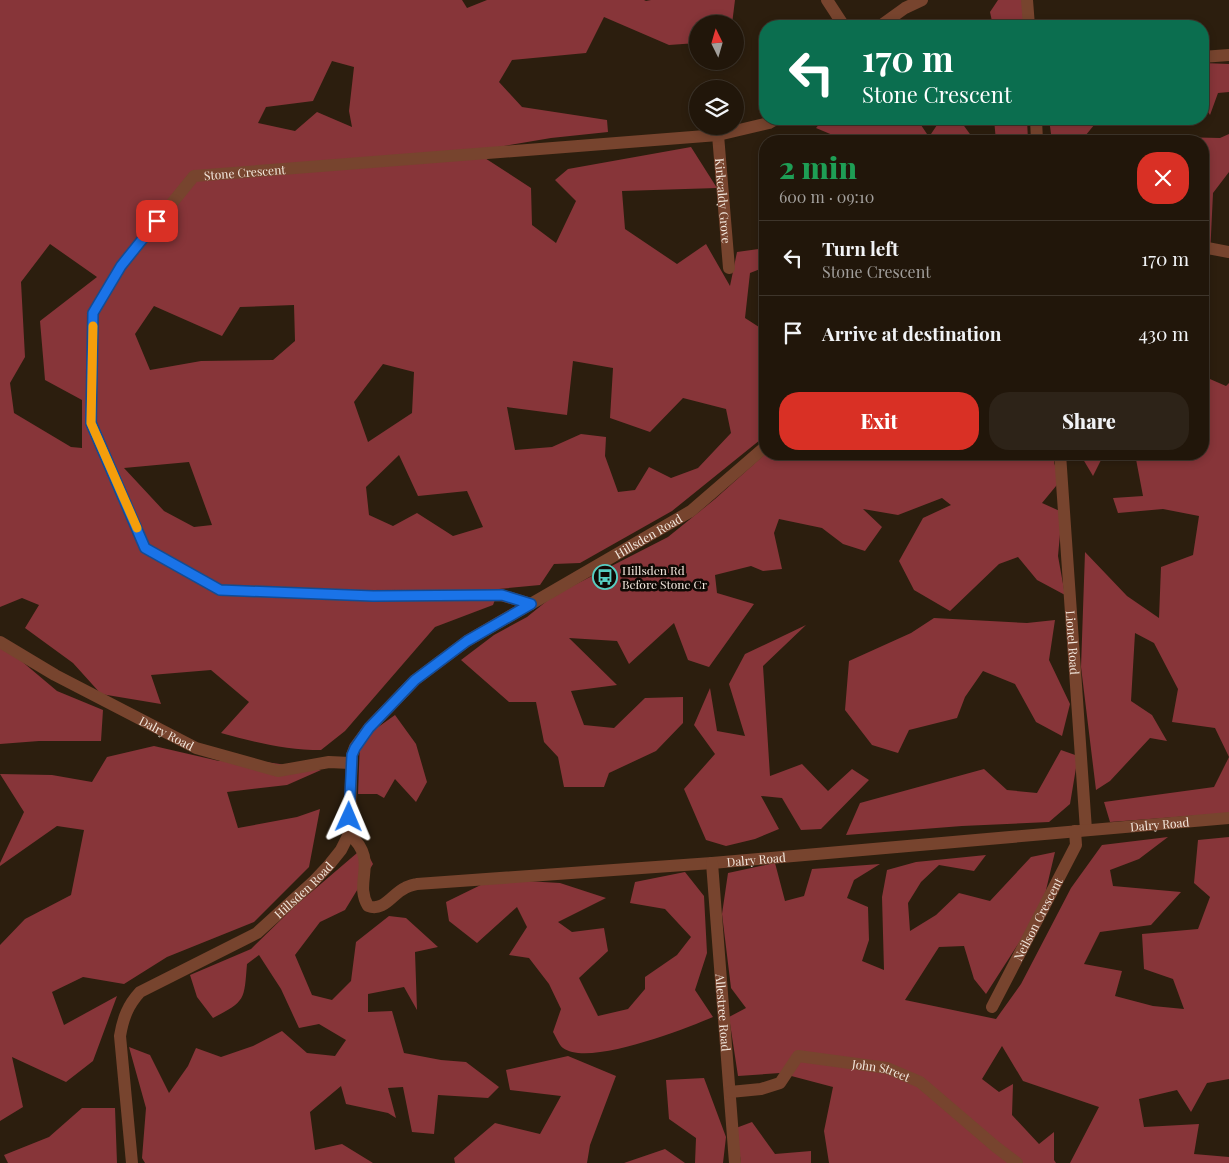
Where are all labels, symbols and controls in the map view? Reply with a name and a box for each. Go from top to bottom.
north arrow [689,15,744,70]
map controls [689,15,744,135]
text: 170 m [862,34,954,81]
icon: left [779,40,844,105]
text: Stone Crescent [862,79,1012,109]
button: layers [689,80,744,135]
text: 2 min [779,147,857,187]
button: close [1137,152,1189,204]
street label: Kirkcaldy Grove [712,157,735,244]
street label: Stone Crescent [203,161,287,183]
text: 600 m · 09:10 [779,186,874,207]
pin [136,200,178,242]
icon: arrive [143,207,171,235]
text: Turn left [822,235,899,261]
icon: left [779,244,807,272]
text: 170 m [1141,245,1189,271]
text: Stone Crescent [822,261,931,282]
icon: arrive [779,319,807,347]
text: Arrive at destination [822,320,1002,346]
text: 430 m [1138,320,1189,346]
button: Exit [779,392,979,450]
button: Share [989,392,1189,450]
street label: Hillsden Road [612,510,685,562]
place label: Hillsden Rd Before Stone Cr [622,562,708,592]
bus stop icon: Hillsden Rd Before Stone Cr [592,564,618,590]
street label: Lionel Road [1063,610,1083,675]
street label: Dalry Road [137,712,197,754]
position arrow [322,790,374,842]
street label: Dalry Road [1129,813,1190,835]
street label: Dalry Road [726,849,787,870]
street label: Hillsden Road [271,858,336,922]
street label: Neilson Crescent [1009,874,1066,963]
street label: Allestree Road [712,972,734,1052]
street label: John Street [850,1055,913,1085]

